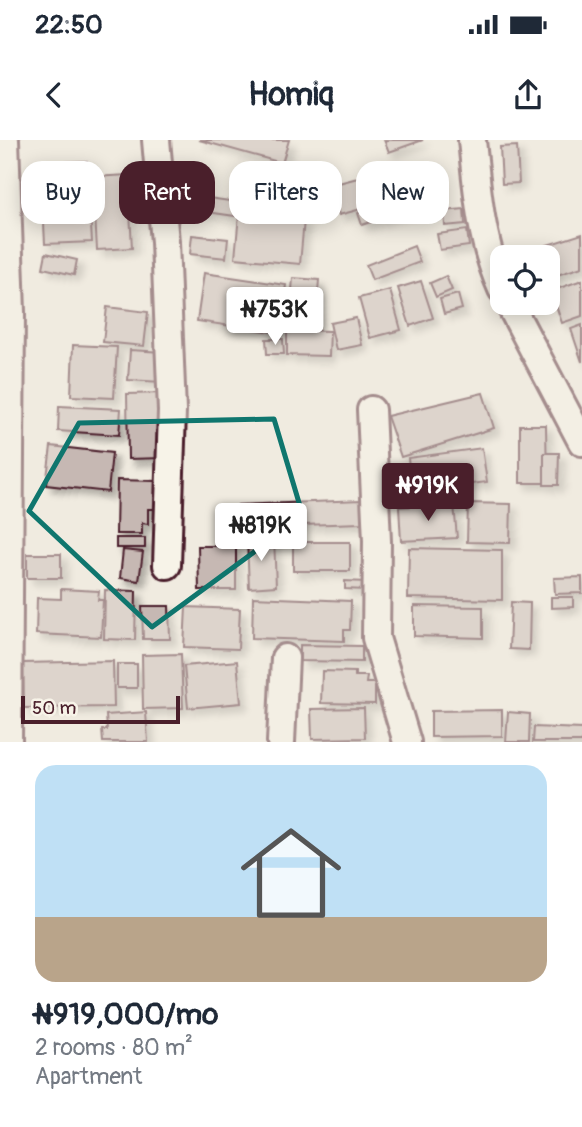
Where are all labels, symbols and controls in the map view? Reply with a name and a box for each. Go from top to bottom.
text: 22:50 [35,9,103,41]
text: Homiq [248,75,334,115]
icon: back [35,76,73,114]
icon: share [509,76,547,114]
chip: Buy [21,161,105,224]
chip: Rent [119,161,215,224]
chip: Filters [229,161,342,224]
chip: New [356,161,449,224]
map controls [490,245,560,315]
button: locate [490,245,560,315]
pin: ₦753K [226,288,324,347]
text: ₦753K [242,295,308,324]
pin: ₦919K [379,464,477,523]
text: ₦919K [398,471,458,500]
pin: ₦819K [212,504,310,563]
text: ₦819K [231,511,291,540]
scale bar [21,693,180,725]
text: 50 m [32,696,76,720]
icon: home [228,810,354,936]
text: ₦919,000/mo [35,996,218,1033]
text: 2 rooms · 80 m² [35,1033,193,1062]
text: Apartment [35,1062,142,1091]

